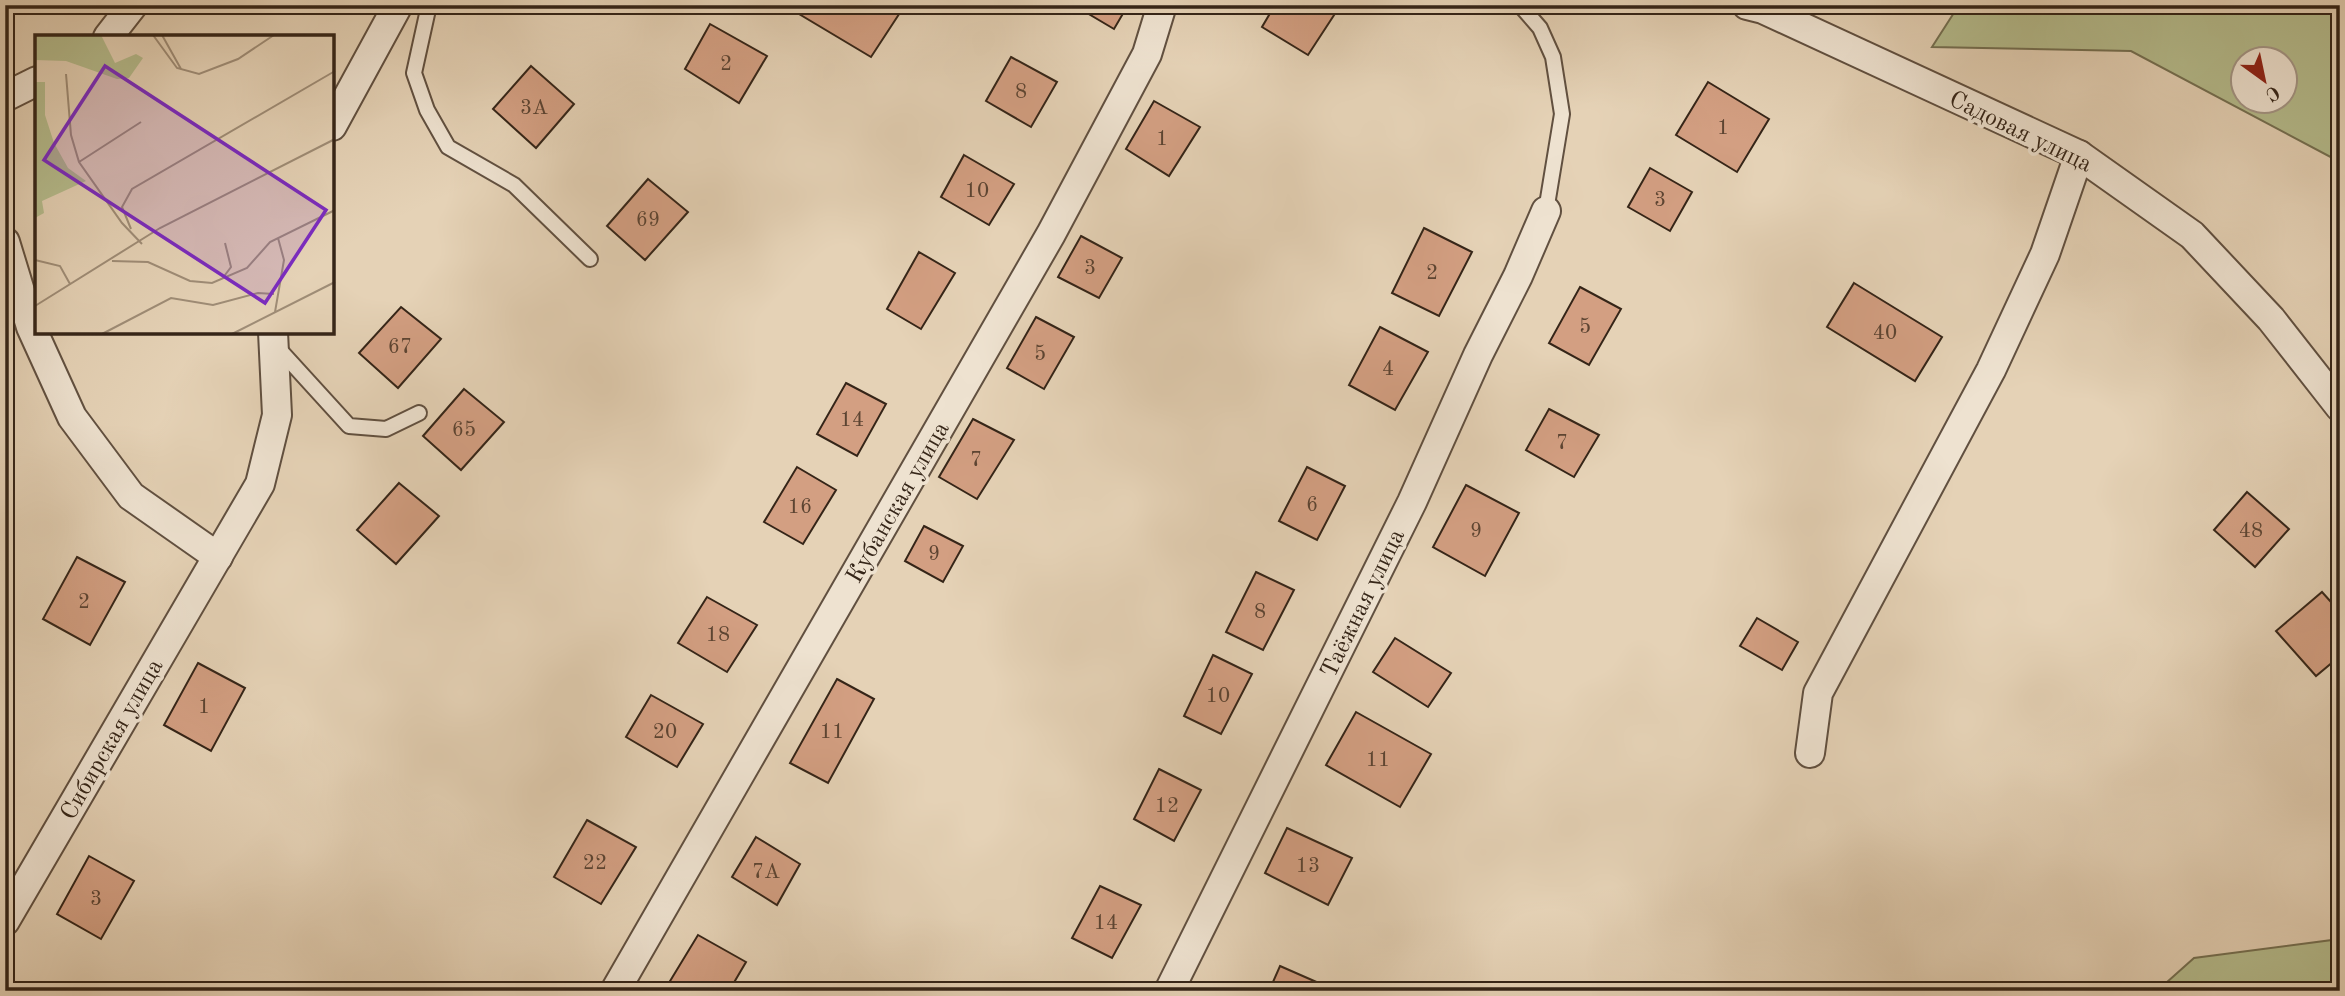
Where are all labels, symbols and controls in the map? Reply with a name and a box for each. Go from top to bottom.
inset map [35,35,334,334]
north arrow [2230,46,2300,116]
house number: 2 [720,54,732,75]
text: С [2261,81,2282,104]
house number: 8 [1015,82,1027,103]
street label: Садовая улица [1945,88,2095,178]
house number: 3А [520,98,548,119]
house number: 1 [1717,118,1729,139]
house number: 1 [1156,129,1168,150]
house number: 10 [965,181,989,202]
house number: 3 [1654,190,1666,211]
house number: 69 [636,210,660,231]
house number: 3 [1084,258,1096,279]
house number: 2 [1426,263,1438,284]
house number: 5 [1579,317,1591,338]
house number: 40 [1873,323,1897,344]
house number: 67 [388,337,412,358]
house number: 5 [1034,344,1046,365]
house number: 4 [1382,359,1394,380]
house number: 14 [840,410,864,431]
street label: Кубанская улица [843,418,955,588]
house number: 65 [452,420,476,441]
house number: 7 [1556,433,1568,454]
house number: 7 [970,450,982,471]
house number: 6 [1306,495,1318,516]
house number: 16 [788,497,812,518]
house number: 9 [1470,521,1482,542]
house number: 48 [2239,521,2263,542]
street label: Таёжная улица [1318,526,1410,682]
house number: 9 [928,544,940,565]
house number: 2 [78,592,90,613]
house number: 8 [1254,602,1266,623]
house number: 18 [706,625,730,646]
street label: Сибирская улица [57,655,168,824]
house number: 10 [1206,686,1230,707]
house number: 1 [198,697,210,718]
house number: 20 [653,722,677,743]
house number: 11 [820,722,844,743]
house number: 11 [1366,750,1390,771]
house number: 12 [1155,796,1179,817]
house number: 22 [583,853,607,874]
house number: 13 [1296,856,1320,877]
house number: 7А [752,862,780,883]
house number: 3 [90,889,102,910]
house number: 14 [1094,913,1118,934]

